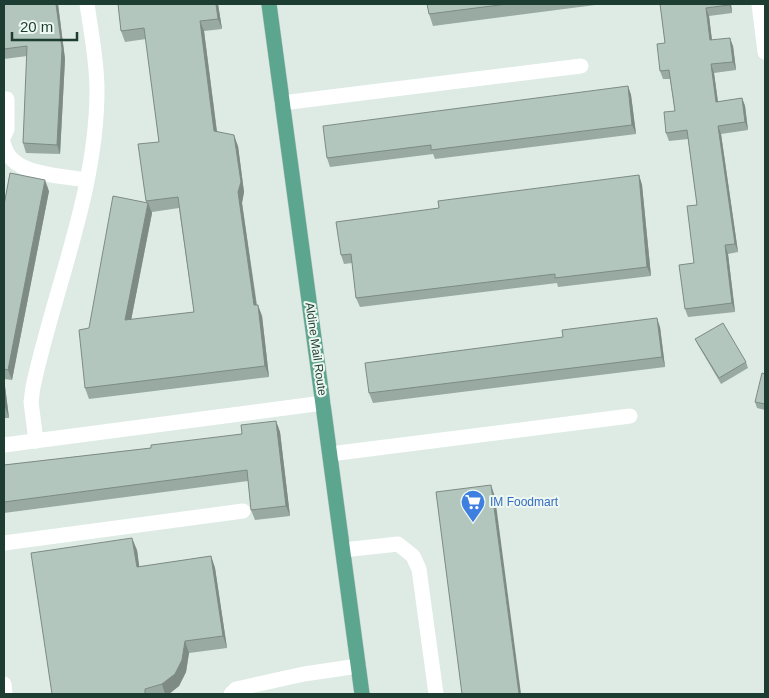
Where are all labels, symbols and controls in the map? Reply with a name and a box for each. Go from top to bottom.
scale bar [12,10,78,42]
text: 20 m [20,18,53,35]
street label: Aldine Mail Route [303,301,330,397]
supermarket icon: IM Foodmart [460,489,486,523]
place label: IM Foodmart [490,495,559,509]

